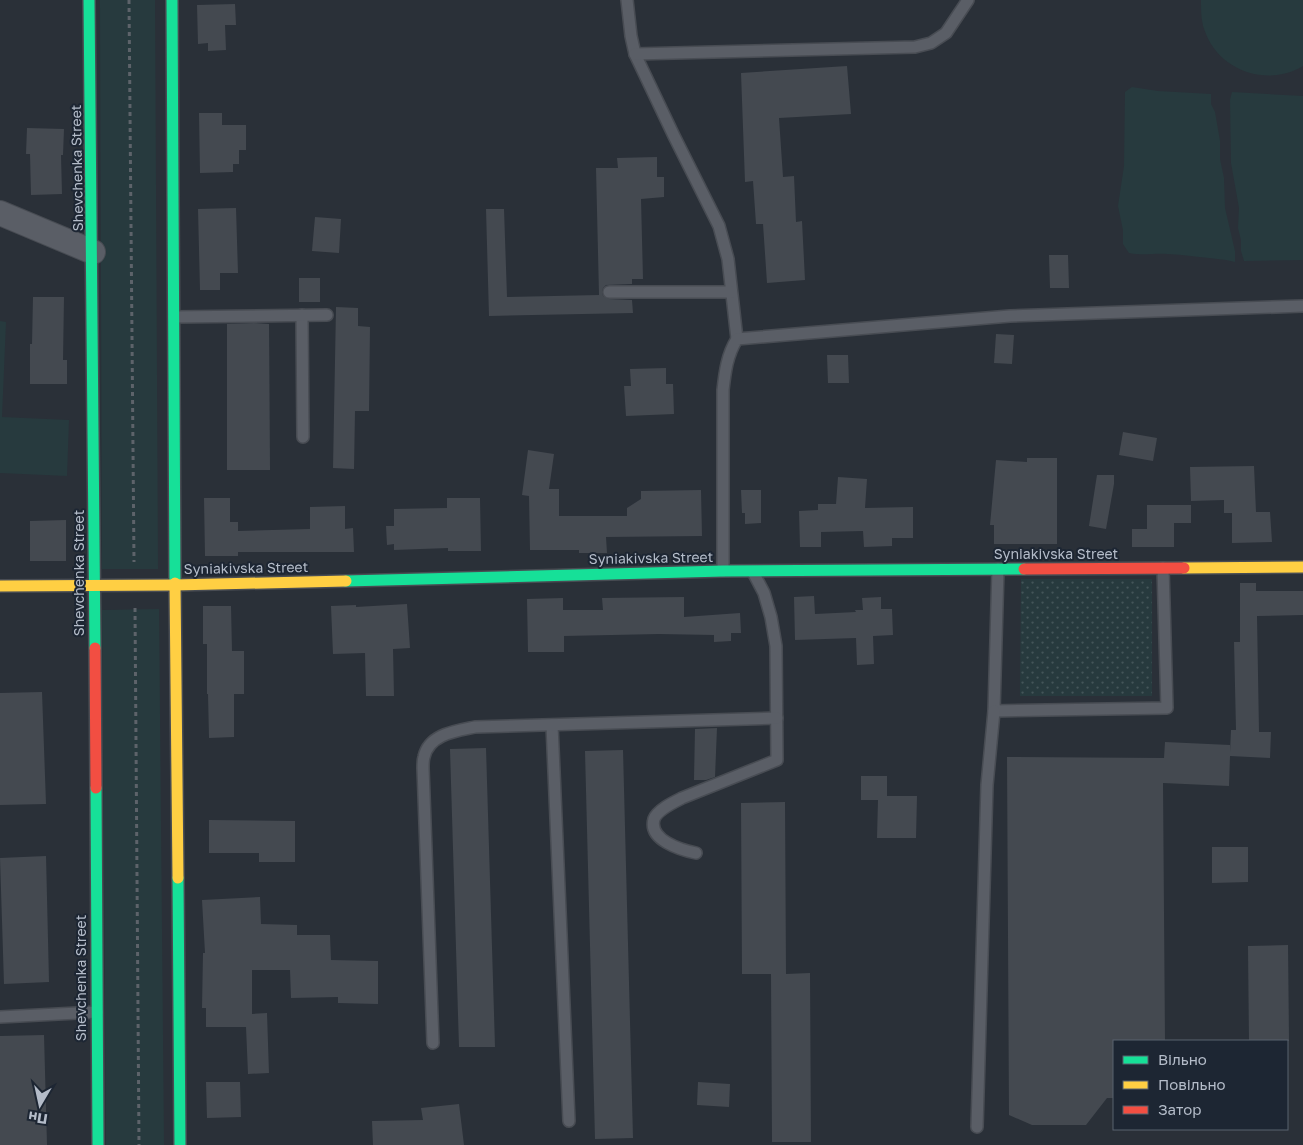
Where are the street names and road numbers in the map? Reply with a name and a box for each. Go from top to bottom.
street label: Shevchenka Street [67,105,86,231]
street label: Shevchenka Street [70,510,87,636]
street label: Syniakivska Street [994,545,1118,562]
street label: Syniakivska Street [589,548,713,567]
street label: Syniakivska Street [184,558,308,577]
street label: Shevchenka Street [72,915,89,1041]

